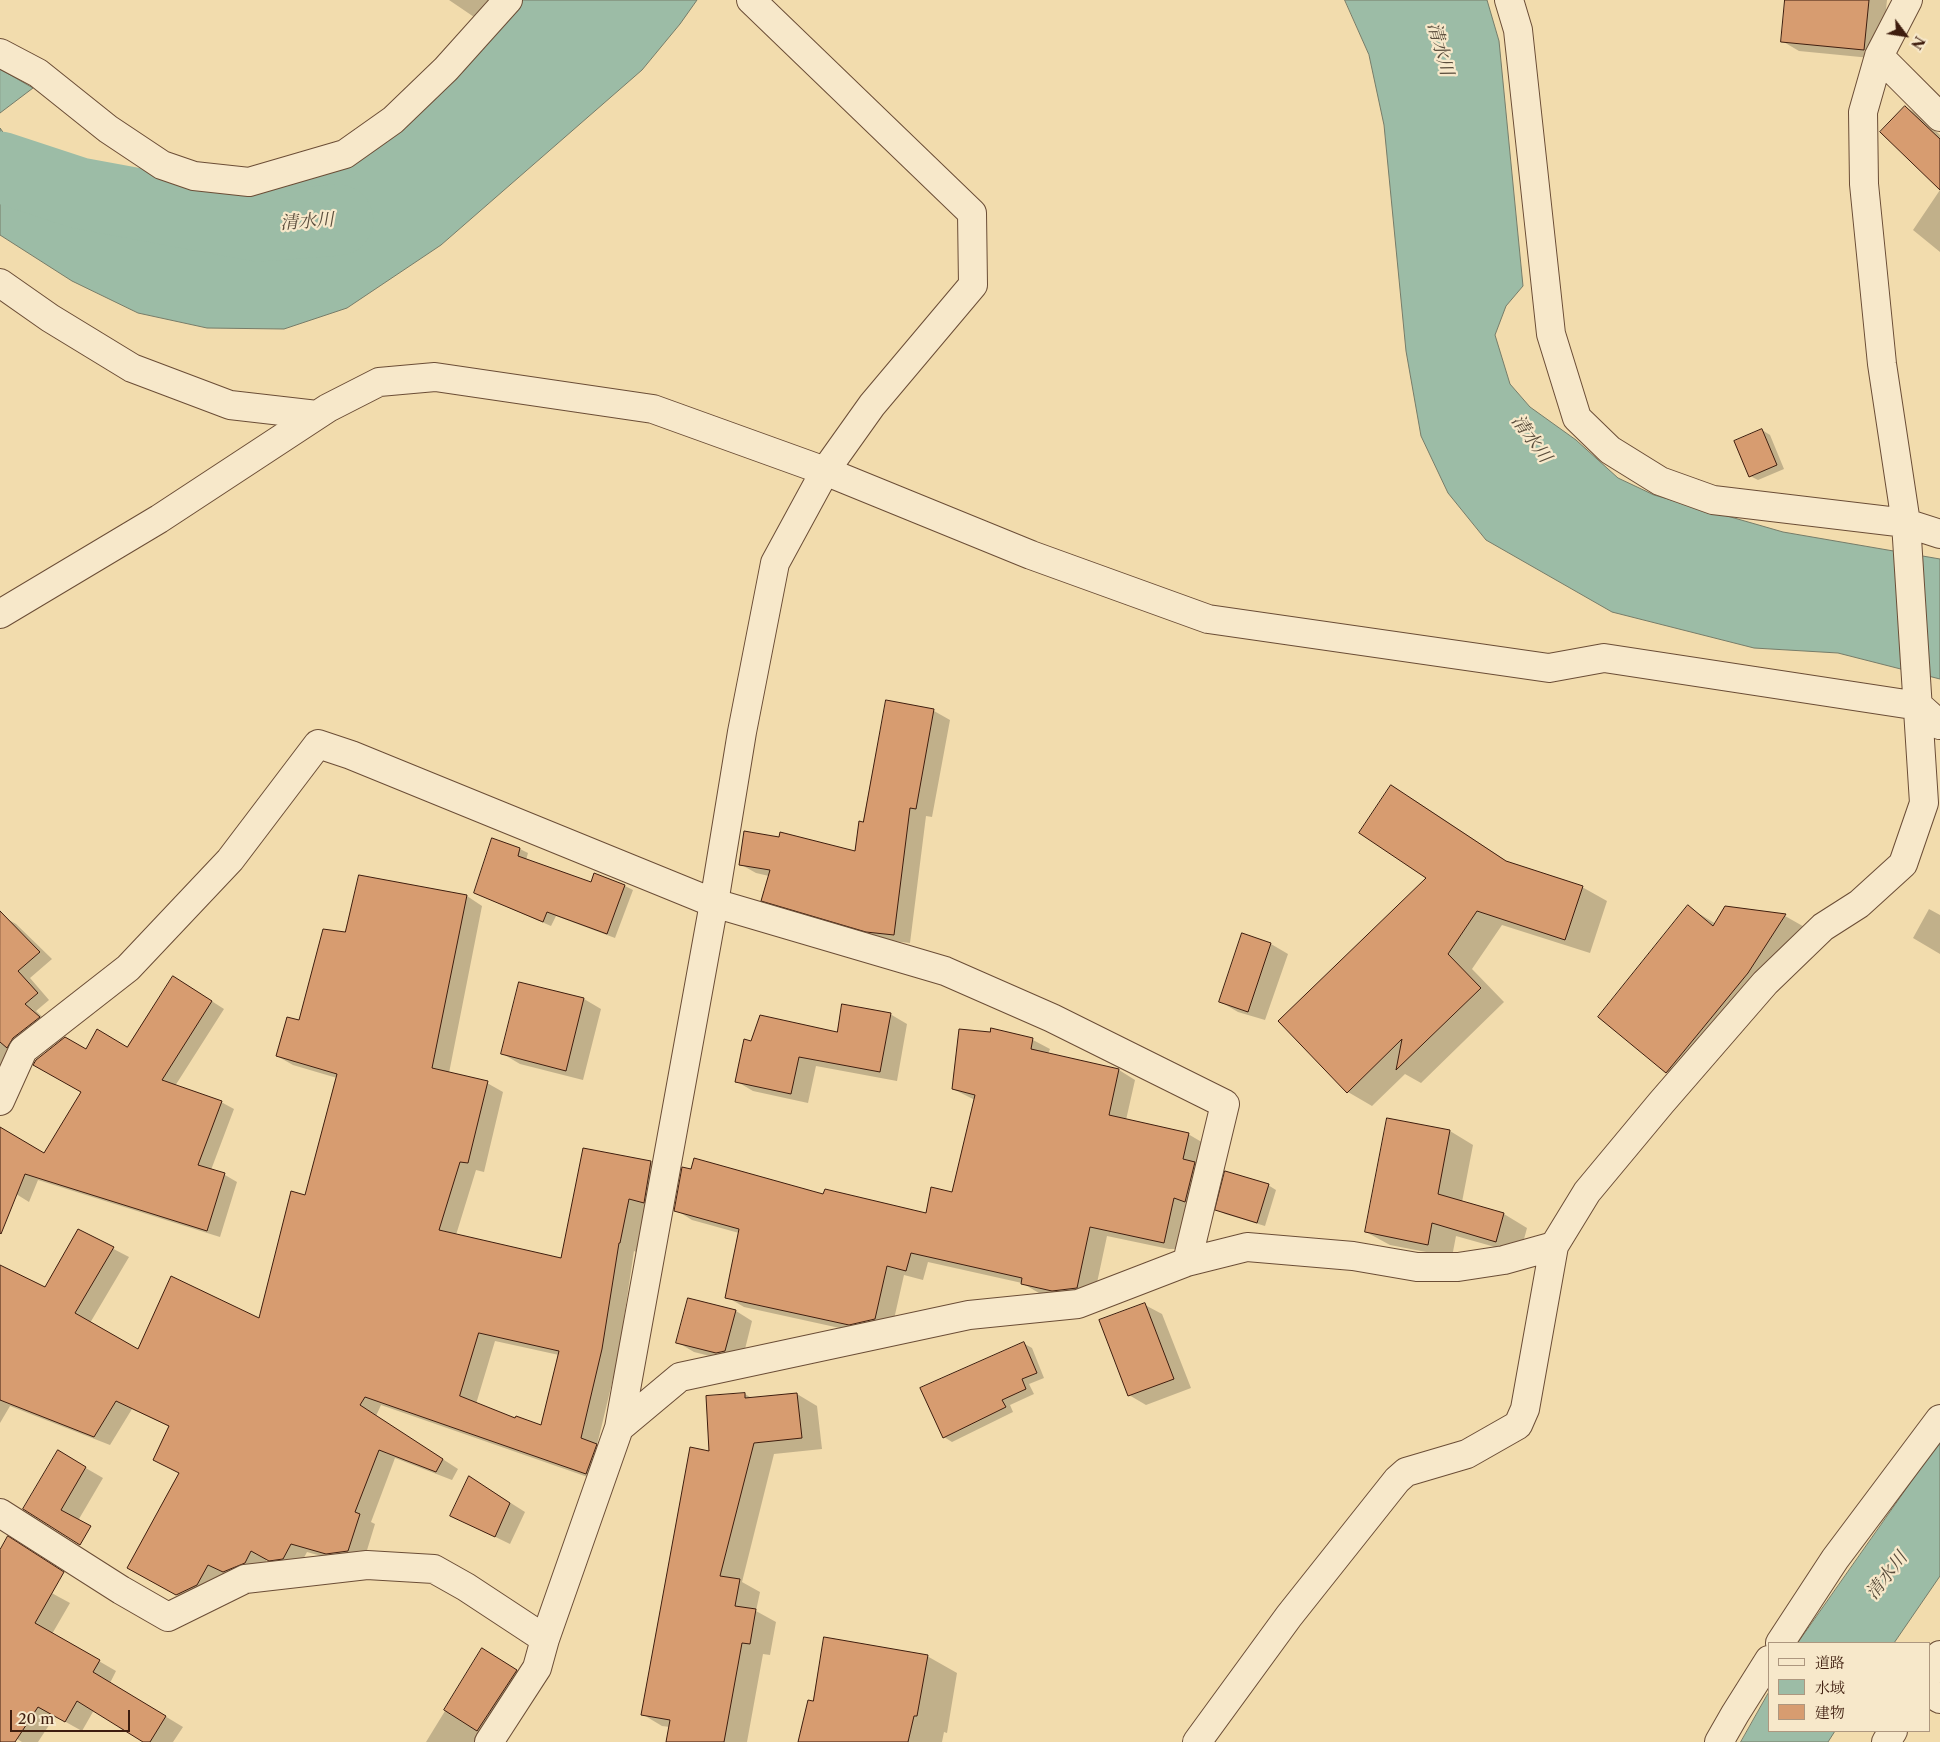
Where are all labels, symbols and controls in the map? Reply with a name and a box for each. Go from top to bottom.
north arrow [1880,10,1930,60]
water label: 清水川 [1423,20,1457,78]
text: N [1907,33,1929,53]
water label: 清水川 [279,209,335,235]
water label: 清水川 [1506,411,1556,467]
water label: 清水川 [1862,1548,1912,1604]
legend [1768,1642,1930,1732]
text: 道路 [1815,1653,1845,1672]
text: 水域 [1815,1678,1845,1697]
scale bar [12,1700,132,1732]
text: 建物 [1815,1703,1845,1722]
text: 20 m [18,1709,54,1728]

